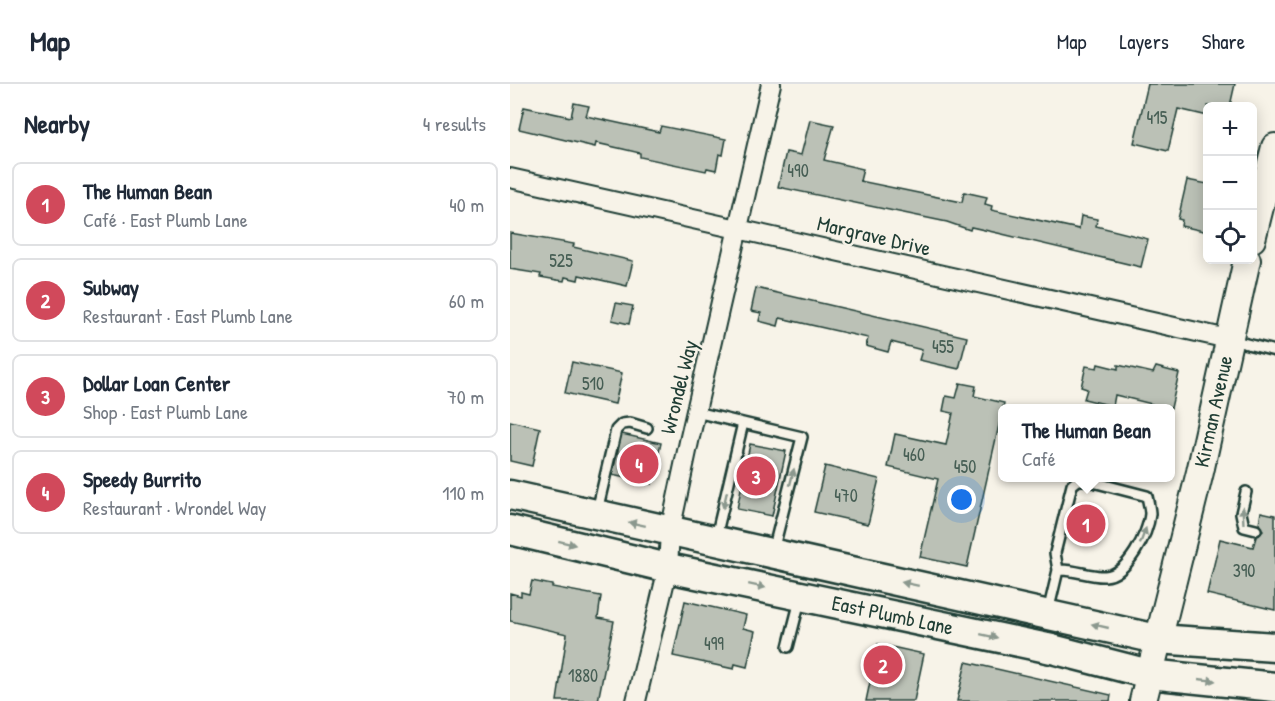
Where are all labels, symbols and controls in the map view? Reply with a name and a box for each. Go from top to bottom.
text: Map [30,22,70,60]
text: Map [1057,27,1086,56]
text: Layers [1119,27,1169,56]
text: Share [1202,27,1245,56]
map controls [1203,102,1257,264]
button: + [1203,102,1257,156]
house number: 415 [1147,105,1168,130]
text: Nearby [24,106,90,141]
text: 4 results [423,110,486,137]
button: − [1203,156,1257,210]
house number: 490 [787,158,809,183]
text: The Human Bean [83,176,213,206]
text: 1 [42,191,49,218]
text: 40 m [449,191,484,218]
text: Café · East Plumb Lane [83,206,248,233]
street label: Margrave Drive [815,208,934,263]
button: locate [1203,210,1257,264]
house number: 525 [549,248,573,273]
text: Subway [83,272,139,302]
text: 2 [41,287,50,314]
text: 60 m [449,287,484,314]
text: Restaurant · East Plumb Lane [83,302,293,329]
house number: 455 [932,334,954,359]
street label: Wrondel Way [653,337,704,437]
street label: Kirman Avenue [1186,353,1239,470]
text: Dollar Loan Center [83,368,230,398]
house number: 510 [582,371,604,396]
text: 3 [41,383,50,410]
text: 70 m [447,383,484,410]
text: Shop · East Plumb Lane [83,398,248,425]
popup [998,404,1175,482]
text: The Human Bean [1022,415,1151,445]
pin: 4 [620,442,658,487]
house number: 460 [903,442,925,467]
text: Café [1022,445,1056,472]
pin: 3 [736,454,776,498]
house number: 450 [954,454,976,479]
text: Speedy Burrito [83,464,201,494]
one-way arrow [787,467,797,486]
text: 4 [42,479,49,506]
text: 110 m [442,479,484,506]
house number: 470 [834,483,858,508]
your location [947,485,976,514]
one-way arrow [719,491,729,509]
text: Restaurant · Wrondel Way [83,494,267,521]
pin: 1 [1066,502,1106,546]
one-way arrow [1239,506,1248,525]
one-way arrow [628,518,647,528]
one-way arrow [1139,526,1149,544]
one-way arrow [558,538,576,548]
house number: 390 [1233,558,1255,583]
one-way arrow [900,579,919,588]
one-way arrow [748,582,767,591]
street label: East Plumb Lane [829,588,956,642]
one-way arrow [1091,621,1109,631]
house number: 499 [704,631,724,656]
one-way arrow [980,632,998,642]
pin: 2 [864,642,902,688]
house number: 1880 [568,663,598,688]
one-way arrow [1198,676,1217,685]

